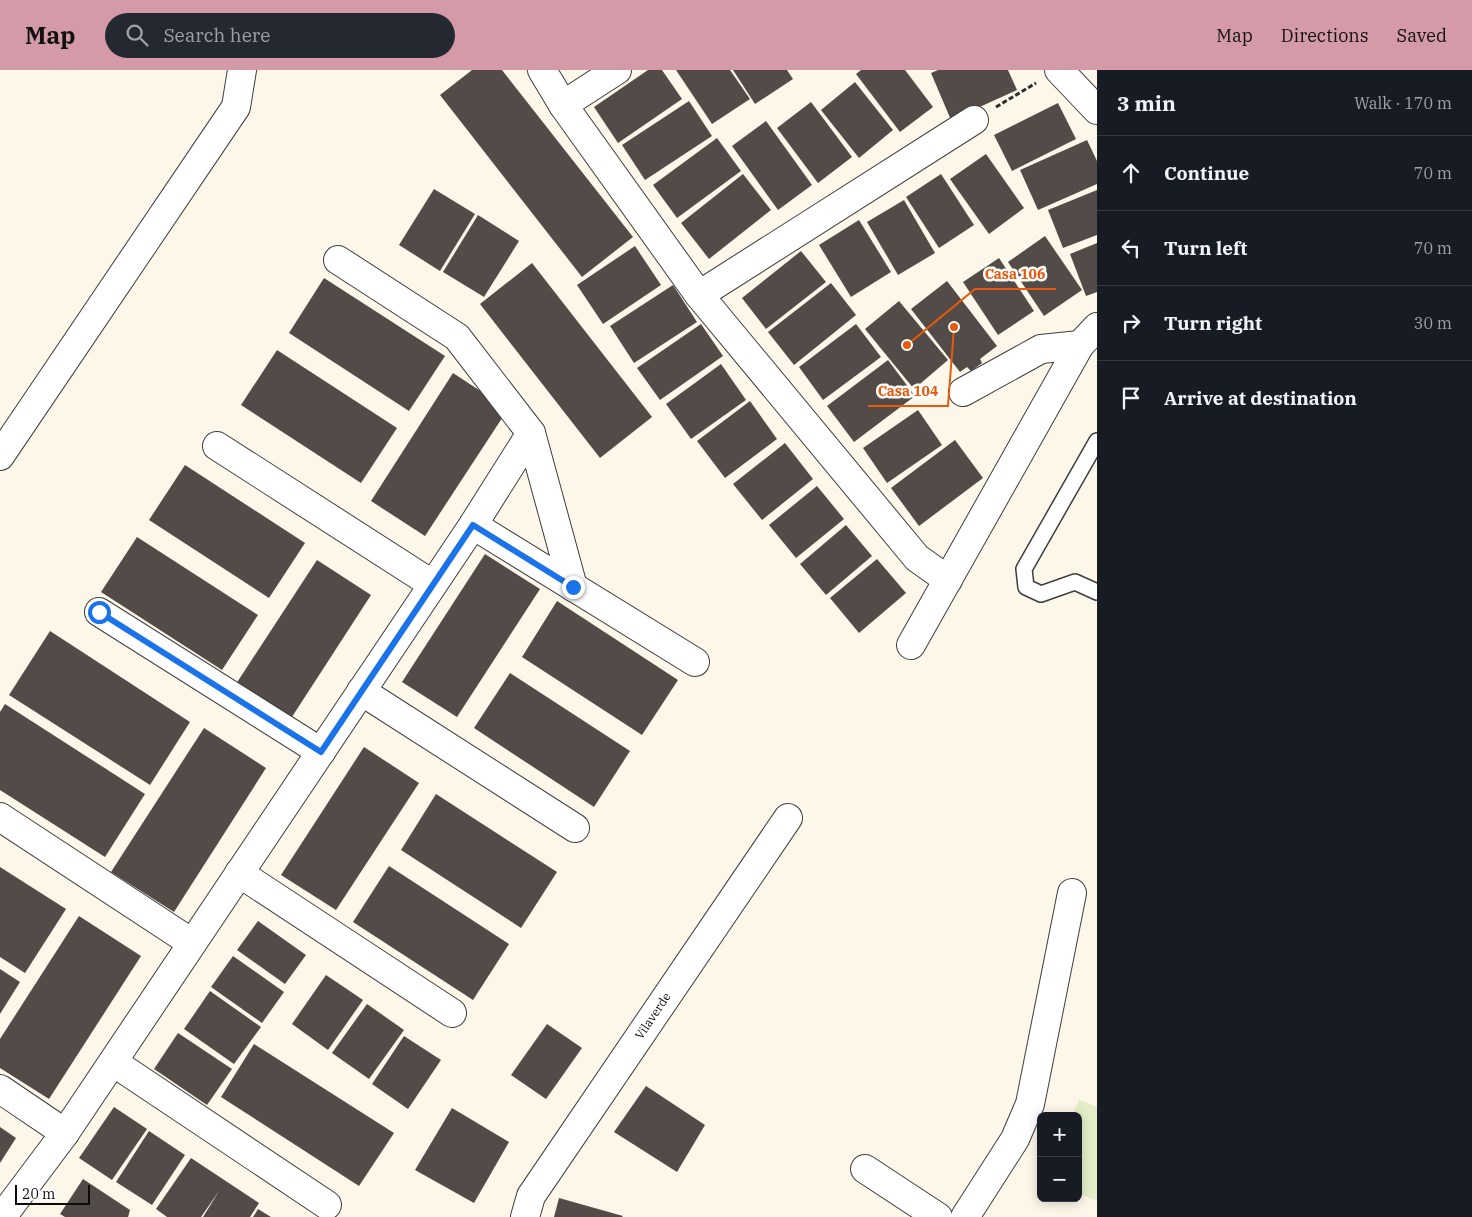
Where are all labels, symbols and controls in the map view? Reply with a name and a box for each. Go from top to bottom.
search box [105,13,455,58]
text: Map [25,19,75,51]
icon: search [123,21,151,49]
text: Search here [163,23,270,47]
text: Map [1216,24,1253,47]
text: Directions [1281,24,1369,47]
text: Saved [1397,24,1447,47]
text: 3 min [1117,89,1176,117]
text: Walk · 170 m [1354,93,1452,113]
icon: ahead [1117,159,1145,187]
text: Continue [1164,161,1249,185]
text: 70 m [1414,163,1452,183]
icon: left [1117,234,1145,262]
text: Turn left [1164,236,1247,260]
text: 70 m [1414,238,1452,258]
callout: Casa 106 [975,260,1056,289]
text: Casa 106 [985,265,1045,283]
icon: right [1117,309,1145,337]
text: Turn right [1164,311,1262,335]
text: 30 m [1414,313,1452,333]
callout: Casa 104 [868,377,948,406]
text: Casa 104 [878,382,938,400]
icon: arrive [1117,384,1145,412]
text: Arrive at destination [1164,386,1357,410]
route end [562,576,585,599]
route start [88,601,111,624]
street label: Vilaverde [631,989,674,1042]
map controls [1037,1112,1082,1202]
button: + [1037,1112,1082,1157]
button: − [1037,1157,1082,1202]
scale bar [15,1182,90,1205]
text: 20 m [22,1185,55,1203]

